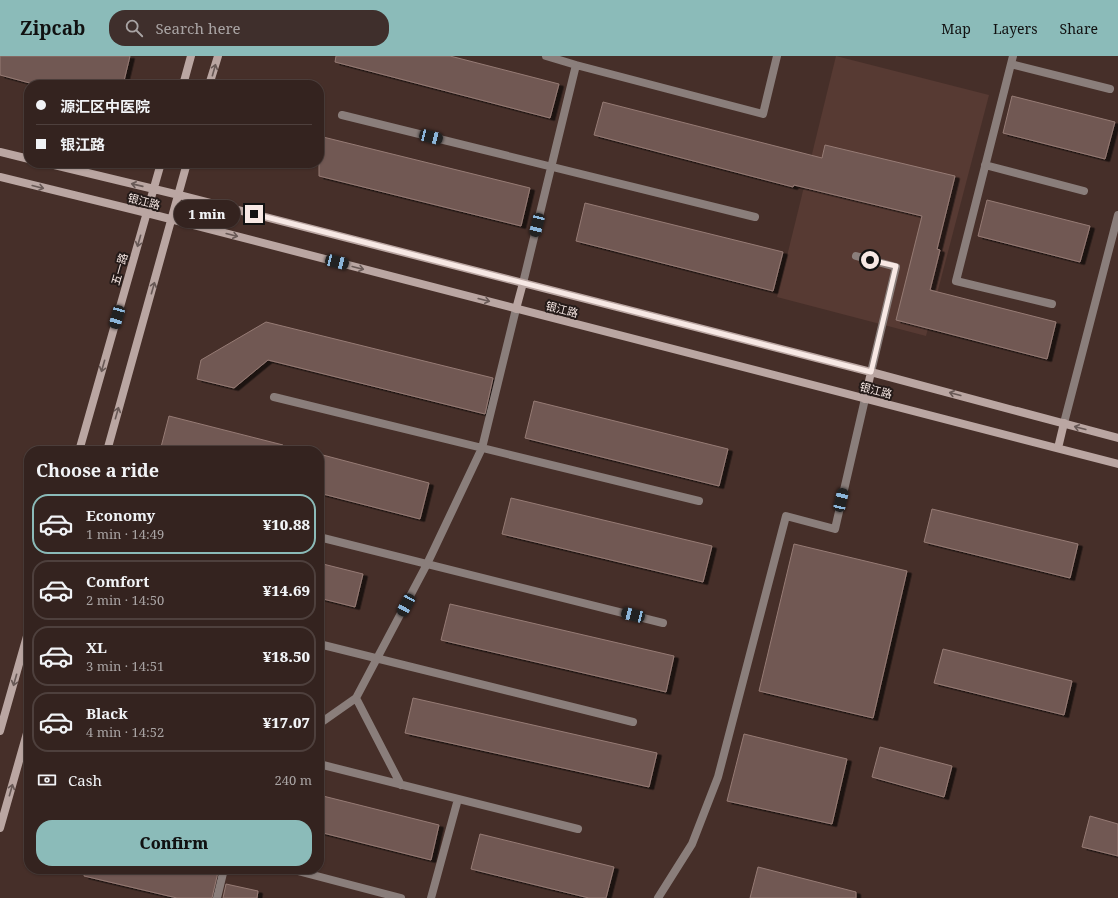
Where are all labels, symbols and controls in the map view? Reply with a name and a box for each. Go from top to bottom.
search box [109,10,389,46]
text: Zipcab [20,15,85,41]
icon: search [123,17,145,39]
text: Search here [155,18,241,38]
text: Map [941,19,971,38]
text: Layers [993,19,1038,38]
text: Share [1060,19,1098,38]
one-way arrow [210,64,218,77]
text: 源汇区中医院 [60,96,150,116]
car [418,128,444,146]
text: 银江路 [60,134,105,154]
one-way arrow [131,180,144,188]
one-way arrow [31,183,44,191]
street label: 银江路 [126,190,162,212]
callout: 1 min [174,200,240,228]
text: 1 min [188,205,226,223]
route end [245,205,263,223]
car [528,212,546,238]
one-way arrow [225,232,238,239]
one-way arrow [135,234,142,247]
street label: 五一路 [107,251,131,287]
route start [861,251,879,269]
car [324,253,350,271]
one-way arrow [351,264,364,272]
one-way arrow [150,282,157,295]
one-way arrow [477,297,490,304]
street label: 银江路 [544,298,580,320]
car [108,304,126,330]
one-way arrow [99,359,107,372]
street label: 银江路 [858,379,894,401]
one-way arrow [948,390,961,397]
one-way arrow [114,407,121,420]
one-way arrow [1074,424,1087,431]
text: Choose a ride [36,458,159,482]
car [832,487,850,513]
text: Economy [86,505,155,525]
icon: car [38,506,74,542]
text: ¥10.88 [263,514,310,534]
text: 1 min · 14:49 [86,525,164,543]
text: Comfort [86,571,149,591]
icon: car [38,572,74,608]
text: ¥14.69 [263,580,310,600]
text: 2 min · 14:50 [86,591,164,609]
car [395,592,417,618]
car [620,606,646,624]
text: XL [86,637,107,657]
icon: car [38,638,74,674]
text: ¥18.50 [263,646,310,666]
text: 3 min · 14:51 [86,657,164,675]
one-way arrow [10,673,18,686]
text: Black [86,703,128,723]
icon: car [38,704,74,740]
text: ¥17.07 [263,712,310,732]
text: 4 min · 14:52 [86,723,164,741]
icon: cash [36,769,58,791]
text: Cash [68,770,102,790]
text: 240 m [275,771,312,789]
one-way arrow [8,784,15,797]
button: Confirm [36,820,312,866]

